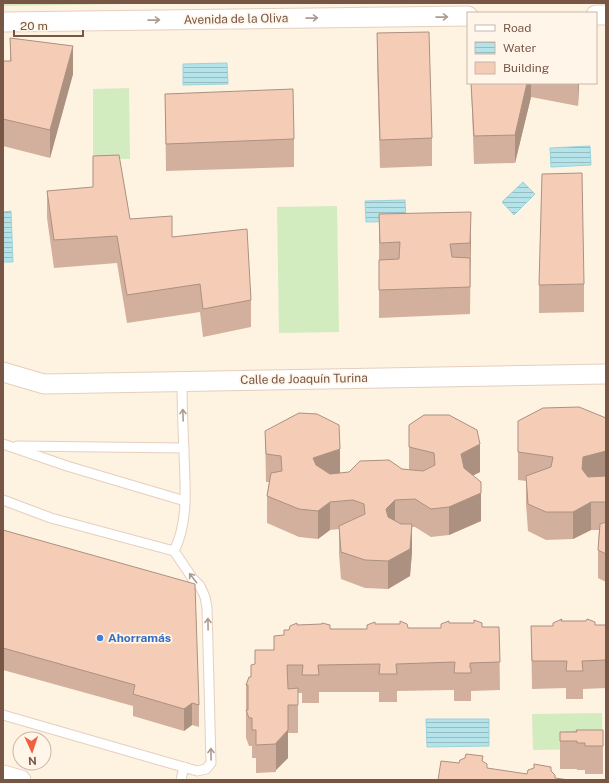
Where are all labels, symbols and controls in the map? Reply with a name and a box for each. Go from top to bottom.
street label: Avenida de la Oliva [184,11,288,27]
scale bar [14,12,83,38]
legend [467,12,597,84]
one-way arrow [435,13,448,21]
one-way arrow [305,14,318,22]
one-way arrow [147,16,160,24]
text: 20 m [20,19,48,33]
text: Road [503,21,531,35]
text: Water [503,41,537,55]
text: Building [503,61,549,75]
street label: Calle de Joaquín Turina [240,371,368,387]
one-way arrow [179,409,186,422]
one-way arrow [188,573,197,584]
one-way arrow [204,618,212,631]
place label: Ahorramás [108,631,171,645]
marker: Ahorramás [95,633,105,643]
north arrow [12,731,52,771]
one-way arrow [207,748,215,761]
text: N [28,755,37,767]

